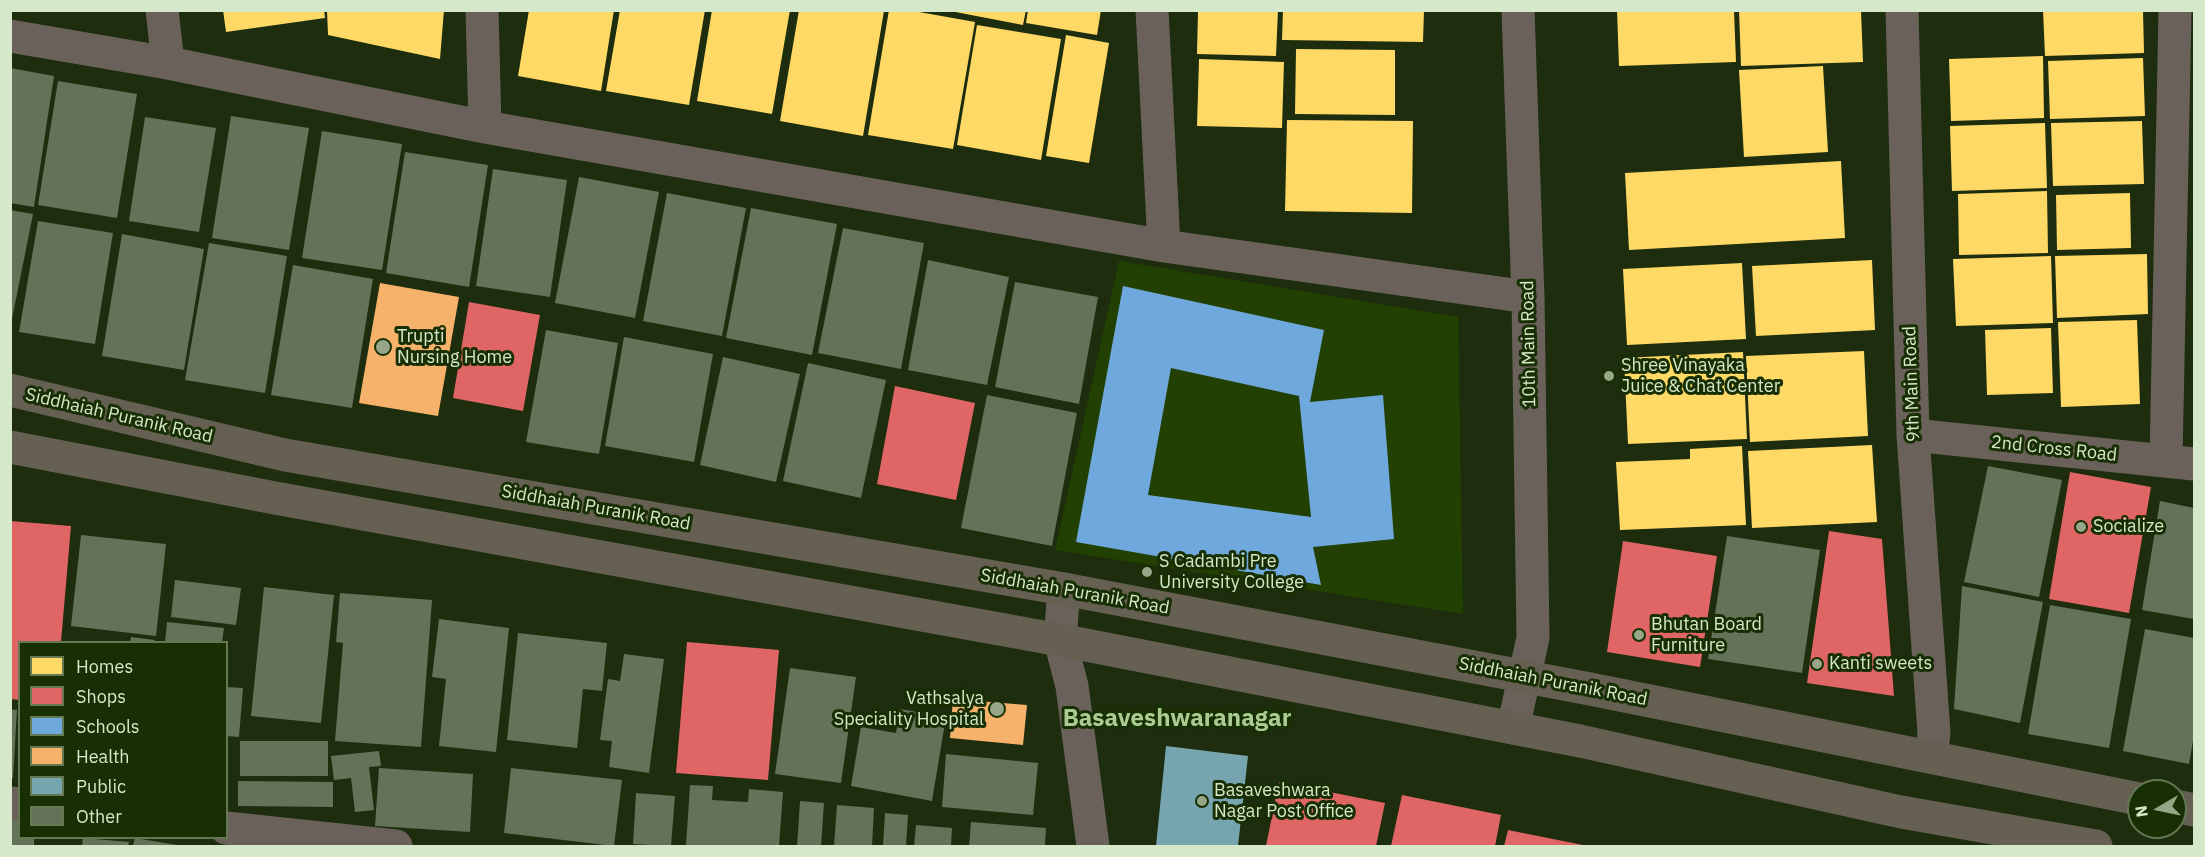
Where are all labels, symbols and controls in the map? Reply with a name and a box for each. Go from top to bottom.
street label: 10th Main Road [1517,280,1541,408]
place label: Trupti Nursing Home [397,326,512,368]
street label: 9th Main Road [1899,326,1925,442]
marker: Trupti Nursing Home [374,338,392,356]
place label: Shree Vinayaka Juice & Chat Center [1621,355,1780,398]
marker: Shree Vinayaka Juice & Chat Center [1602,369,1616,383]
street label: Siddhaiah Puranik Road [23,384,215,448]
street label: 2nd Cross Road [1990,432,2118,466]
street label: Siddhaiah Puranik Road [500,481,692,535]
place label: Socialize [2093,516,2164,538]
marker: Socialize [2074,520,2088,534]
place label: S Cadambi Pre University College [1159,551,1304,594]
street label: Siddhaiah Puranik Road [979,565,1171,619]
marker: S Cadambi Pre University College [1140,565,1154,579]
place label: Bhutan Board Furniture [1651,614,1762,656]
marker: Bhutan Board Furniture [1632,628,1646,642]
legend [18,641,228,839]
street label: Siddhaiah Puranik Road [1457,653,1649,711]
place label: Kanti sweets [1829,653,1932,675]
text: Homes [76,655,133,678]
marker: Kanti sweets [1810,657,1824,671]
text: Shops [76,685,126,708]
place label: Vathsalya Speciality Hospital [834,688,984,730]
marker: Vathsalya Speciality Hospital [988,700,1006,718]
district label: Basaveshwaranagar [1063,705,1291,733]
text: Schools [76,715,140,738]
text: Health [76,745,130,768]
text: Public [76,775,126,798]
north arrow [2127,779,2187,839]
place label: Basaveshwara Nagar Post Office [1214,780,1354,822]
marker: Basaveshwara Nagar Post Office [1195,794,1209,808]
text: N [2130,804,2152,819]
text: Other [76,805,122,828]

